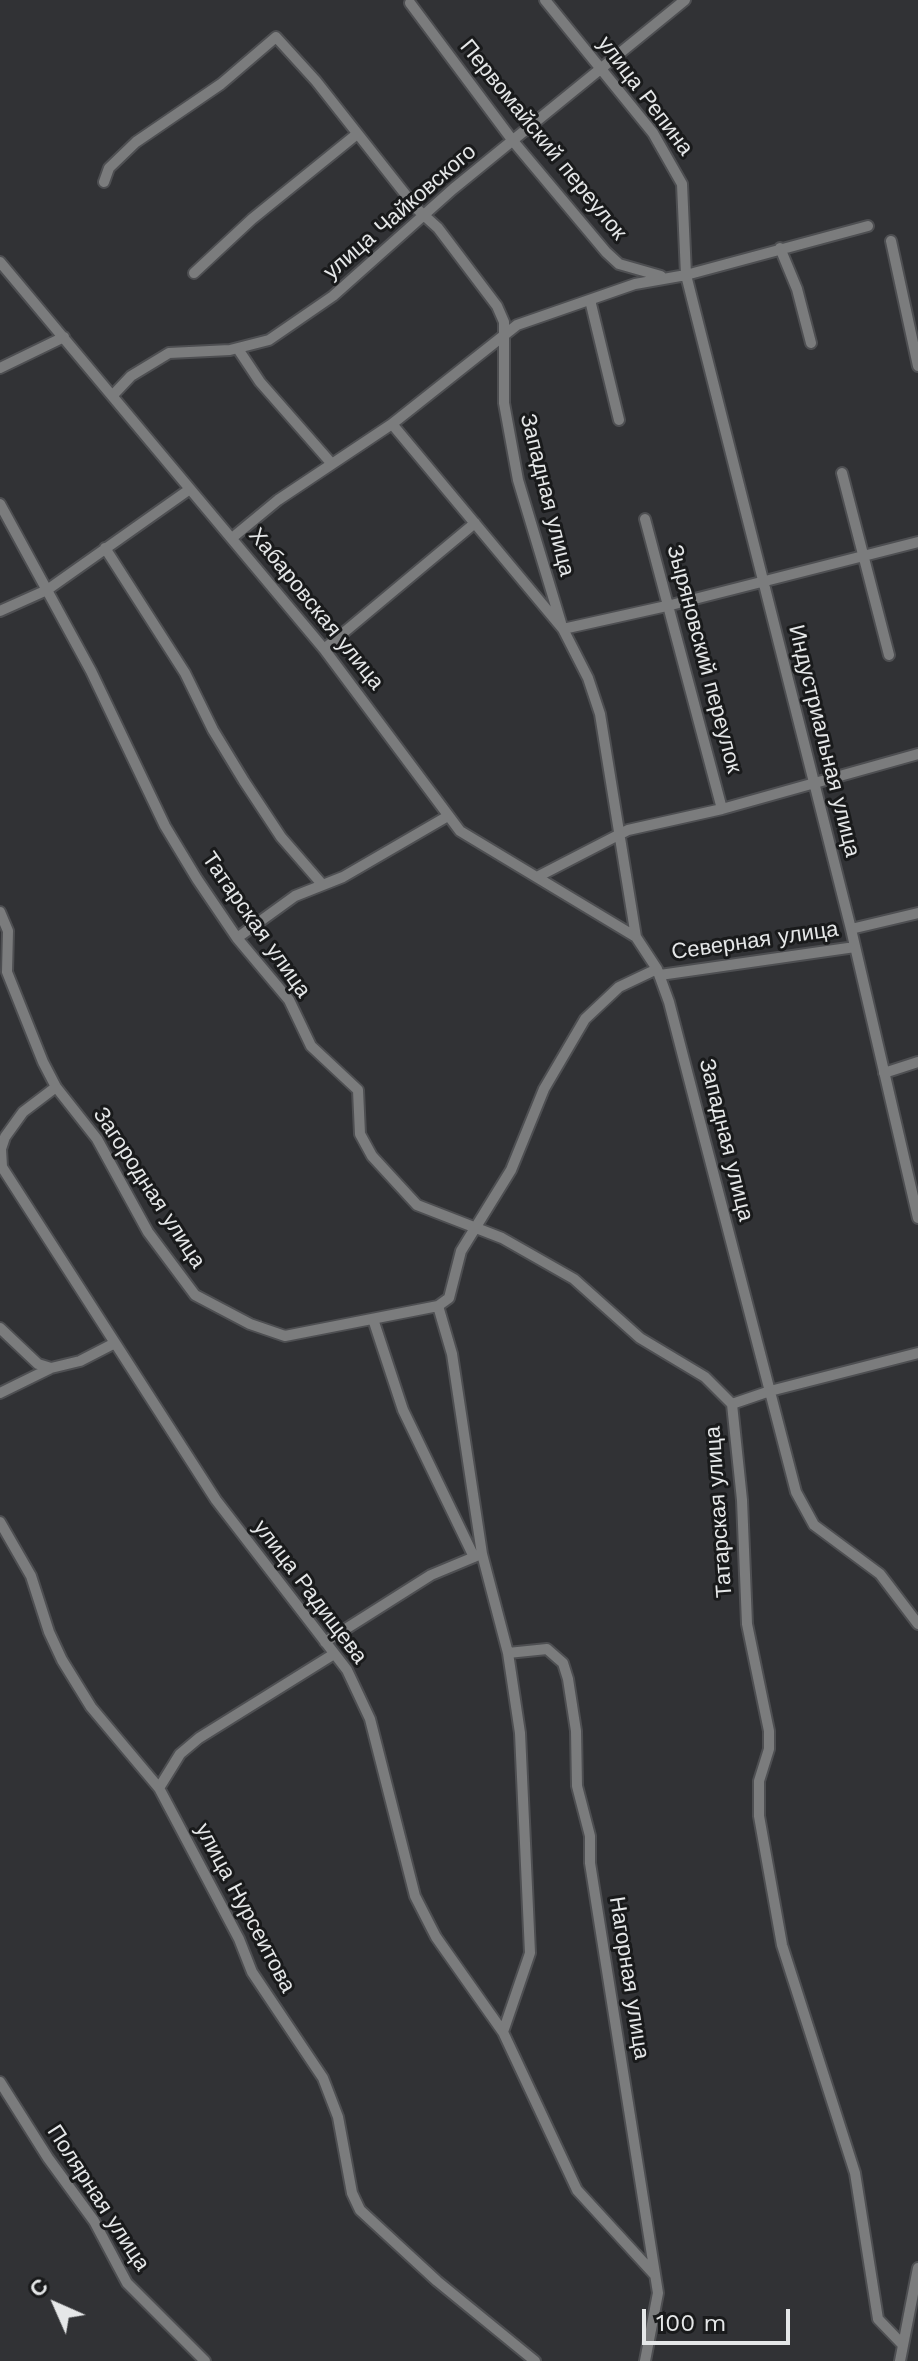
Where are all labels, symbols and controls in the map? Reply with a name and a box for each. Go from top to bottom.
street label: улица Репина [592,31,698,161]
street label: Первомайский переулок [454,34,632,246]
street label: улица Чайковского [318,139,482,285]
street label: Западная улица [514,411,580,579]
street label: Хабаровская улица [243,523,389,695]
street label: Зыряновский переулок [661,542,747,776]
street label: Индустриальная улица [782,622,866,860]
street label: Татарская улица [196,847,316,1003]
street label: Северная улица [670,916,840,966]
street label: Западная улица [693,1056,759,1224]
street label: Загородная улица [87,1103,211,1273]
street label: Татарская улица [700,1425,738,1599]
street label: улица Радищева [247,1515,373,1669]
street label: улица Нурсеитова [189,1819,301,1997]
street label: Нагорная улица [603,1895,655,2061]
street label: Полярная улица [41,2120,155,2276]
north arrow [16,2265,96,2345]
text: С [24,2273,53,2302]
scale bar [646,2293,794,2343]
text: 100 m [656,2309,726,2337]

